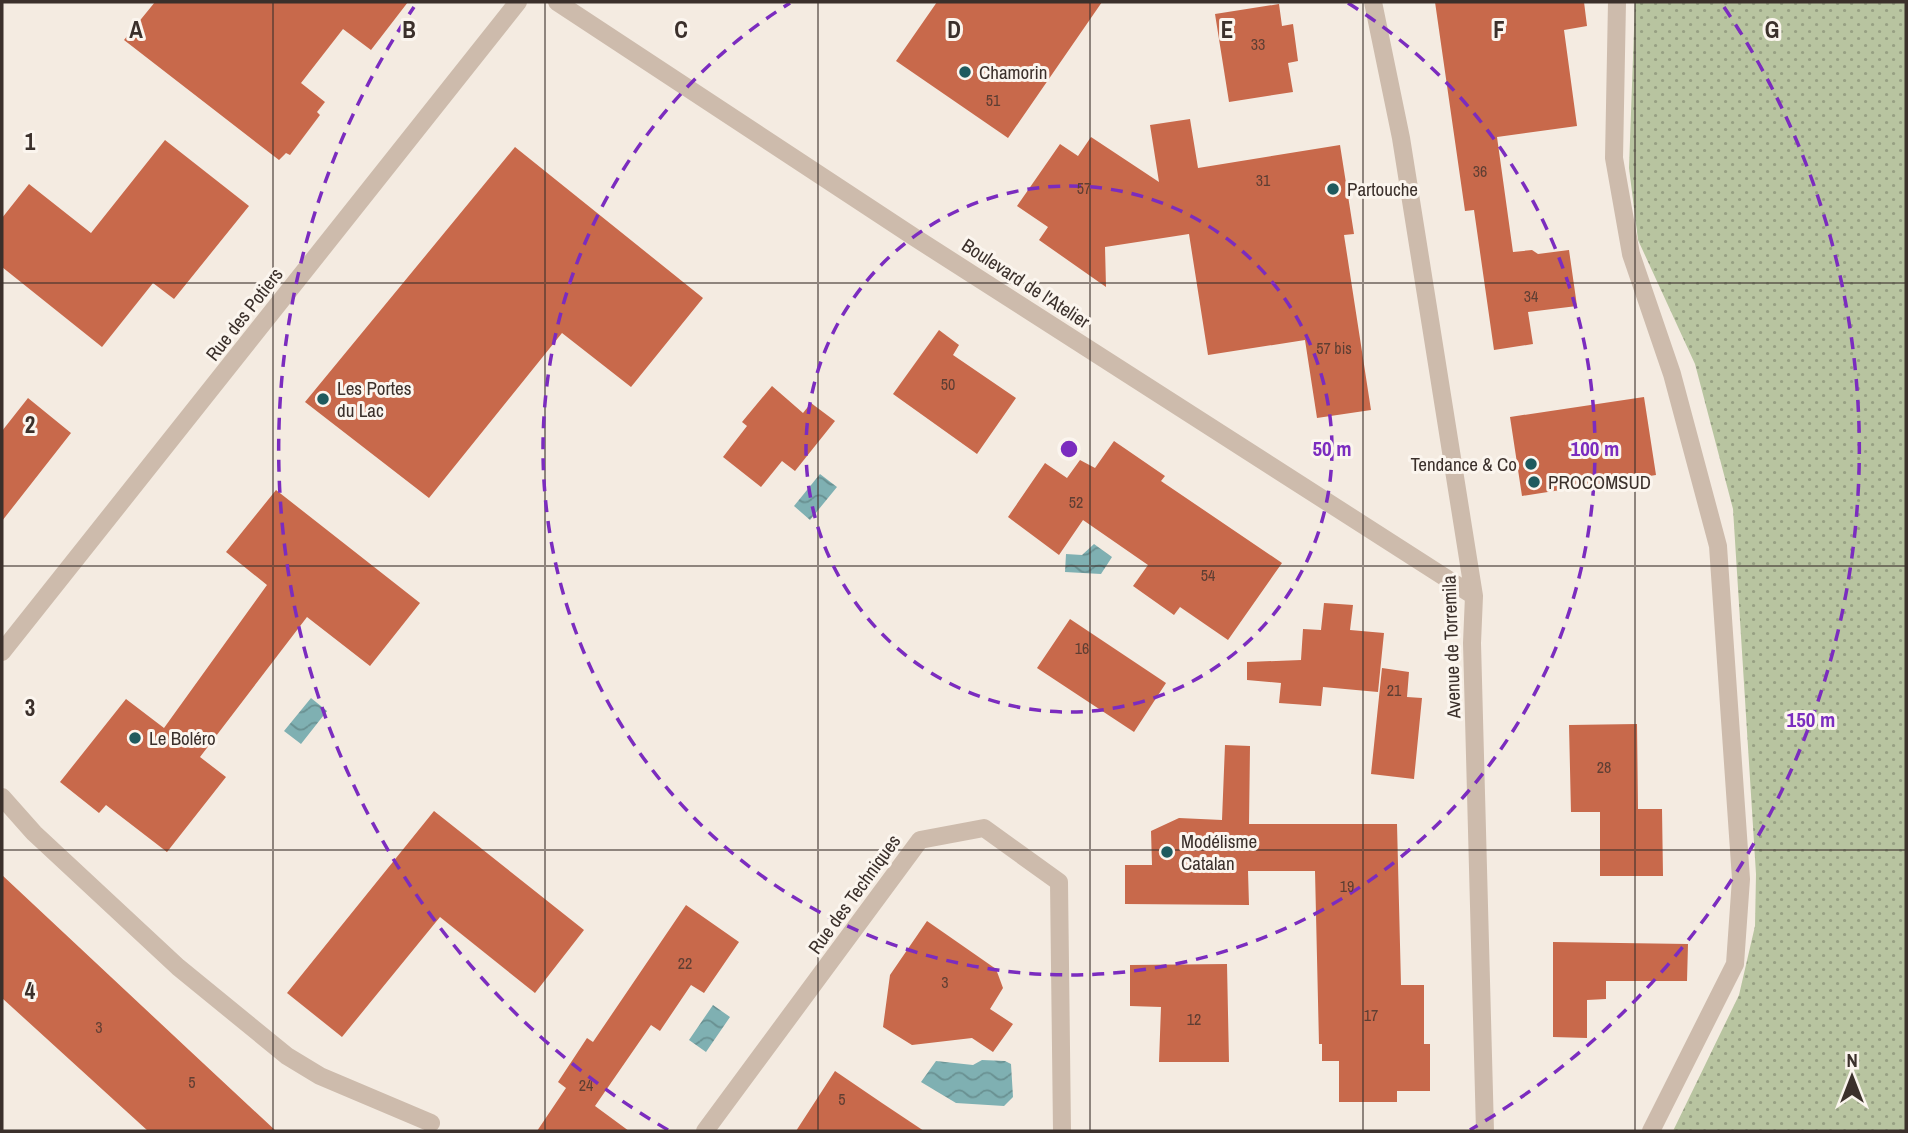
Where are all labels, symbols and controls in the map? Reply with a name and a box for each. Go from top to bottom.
text: A [129,14,143,45]
text: B [402,14,416,45]
text: C [674,14,688,45]
text: D [947,14,961,45]
text: E [1221,14,1233,45]
text: F [1493,14,1505,45]
text: G [1765,14,1779,45]
house number: 33 [1251,33,1265,55]
place label: Chamorin [979,59,1047,85]
marker: Chamorin [957,64,973,80]
house number: 51 [986,89,1001,111]
text: 1 [25,126,36,157]
house number: 36 [1473,160,1487,182]
house number: 31 [1256,169,1271,191]
place label: Partouche [1347,176,1418,202]
house number: 57 [1077,177,1091,199]
marker: Partouche [1325,181,1341,197]
street label: Boulevard de l'Atelier [957,232,1096,335]
street label: Rue des Potiers [199,262,289,366]
house number: 34 [1524,285,1538,307]
house number: 57 bis [1316,337,1352,359]
house number: 50 [941,373,955,395]
place label: Les Portes du Lac [337,375,412,423]
marker: Les Portes du Lac [315,391,331,407]
text: 2 [25,409,35,440]
text: 50 m [1312,434,1352,463]
text: 100 m [1571,434,1619,463]
centre of rings [1057,437,1081,461]
place label: Tendance & Co [1410,451,1517,477]
marker: Tendance & Co [1523,456,1539,472]
place label: PROCOMSUD [1548,469,1651,495]
marker: PROCOMSUD [1526,474,1542,490]
house number: 52 [1069,491,1083,513]
house number: 54 [1201,564,1215,586]
street label: Avenue de Torremila [1435,575,1467,720]
house number: 16 [1075,637,1089,659]
house number: 21 [1387,679,1402,701]
text: 3 [25,692,35,723]
text: 150 m [1787,705,1835,734]
place label: Le Boléro [149,725,216,751]
marker: Le Boléro [127,730,143,746]
house number: 28 [1597,756,1611,778]
place label: Modélisme Catalan [1181,828,1257,876]
street label: Rue des Techniques [802,829,906,959]
marker: Modélisme Catalan [1159,844,1175,860]
house number: 19 [1340,875,1354,897]
house number: 22 [678,952,692,974]
house number: 3 [941,971,949,993]
text: 4 [25,975,36,1006]
house number: 17 [1364,1004,1378,1026]
house number: 12 [1187,1008,1201,1030]
house number: 3 [95,1016,103,1038]
north arrow [1817,1042,1887,1112]
text: N [1846,1047,1858,1073]
house number: 5 [188,1071,196,1093]
house number: 24 [579,1074,593,1096]
house number: 5 [838,1088,846,1110]

